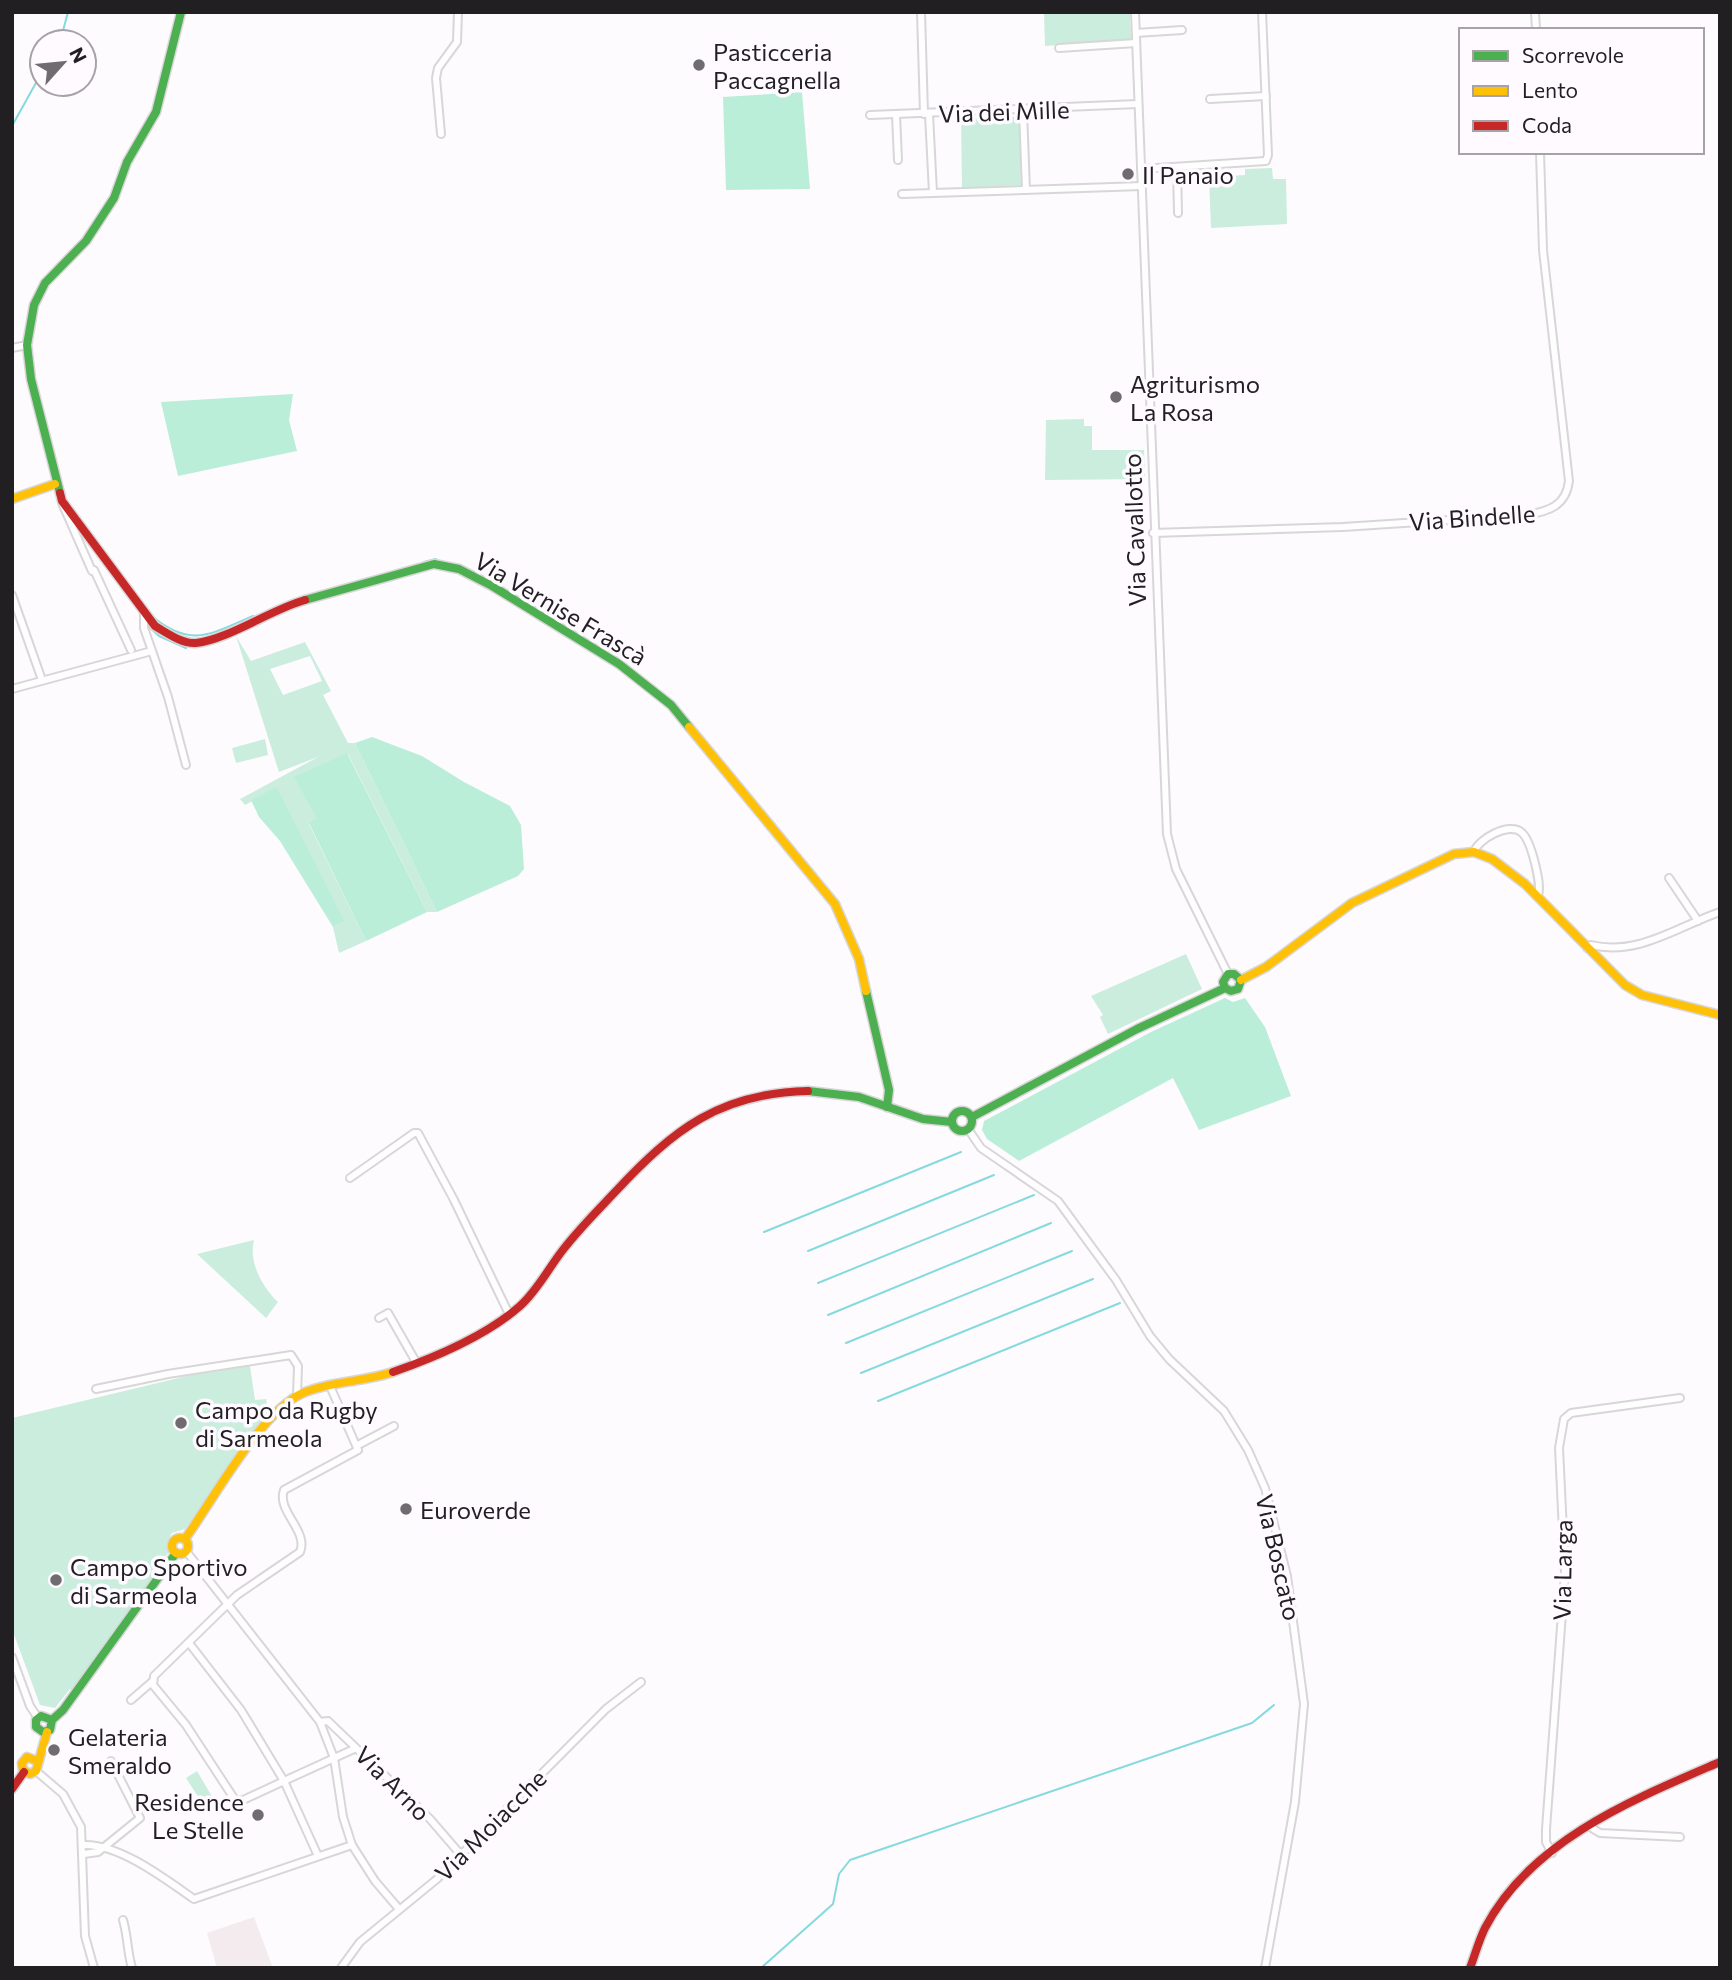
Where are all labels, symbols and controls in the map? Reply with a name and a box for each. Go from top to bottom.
north arrow [28,28,98,98]
legend [1459,28,1704,154]
place label: Pasticceria Paccagnella [713,37,841,94]
text: Scorrevole [1522,42,1624,67]
text: N [65,43,92,67]
marker: Pasticceria Paccagnella [691,57,707,73]
text: Lento [1522,77,1578,102]
street label: Via dei Mille [938,94,1070,128]
text: Coda [1522,112,1572,137]
place label: Il Panaio [1142,160,1234,189]
marker: Il Panaio [1120,166,1136,182]
place label: Agriturismo La Rosa [1130,369,1260,426]
marker: Agriturismo La Rosa [1108,389,1124,405]
street label: Via Cavallotto [1117,453,1151,607]
street label: Via Bindelle [1408,498,1536,536]
street label: Via Vernise Frascà [470,545,652,671]
place label: Campo da Rugby di Sarmeola [195,1395,378,1452]
marker: Campo da Rugby di Sarmeola [173,1415,189,1431]
street label: Via Boscato [1250,1491,1308,1623]
place label: Euroverde [420,1495,531,1524]
marker: Euroverde [398,1501,414,1517]
street label: Via Larga [1547,1519,1577,1621]
place label: Campo Sportivo di Sarmeola [70,1552,248,1609]
marker: Campo Sportivo di Sarmeola [48,1572,64,1588]
place label: Gelateria Smeraldo [68,1722,172,1779]
street label: Via Arno [349,1739,437,1827]
marker: Gelateria Smeraldo [46,1742,62,1758]
street label: Via Moiacche [428,1763,552,1887]
place label: Residence Le Stelle [134,1787,244,1844]
marker: Residence Le Stelle [250,1807,266,1823]

